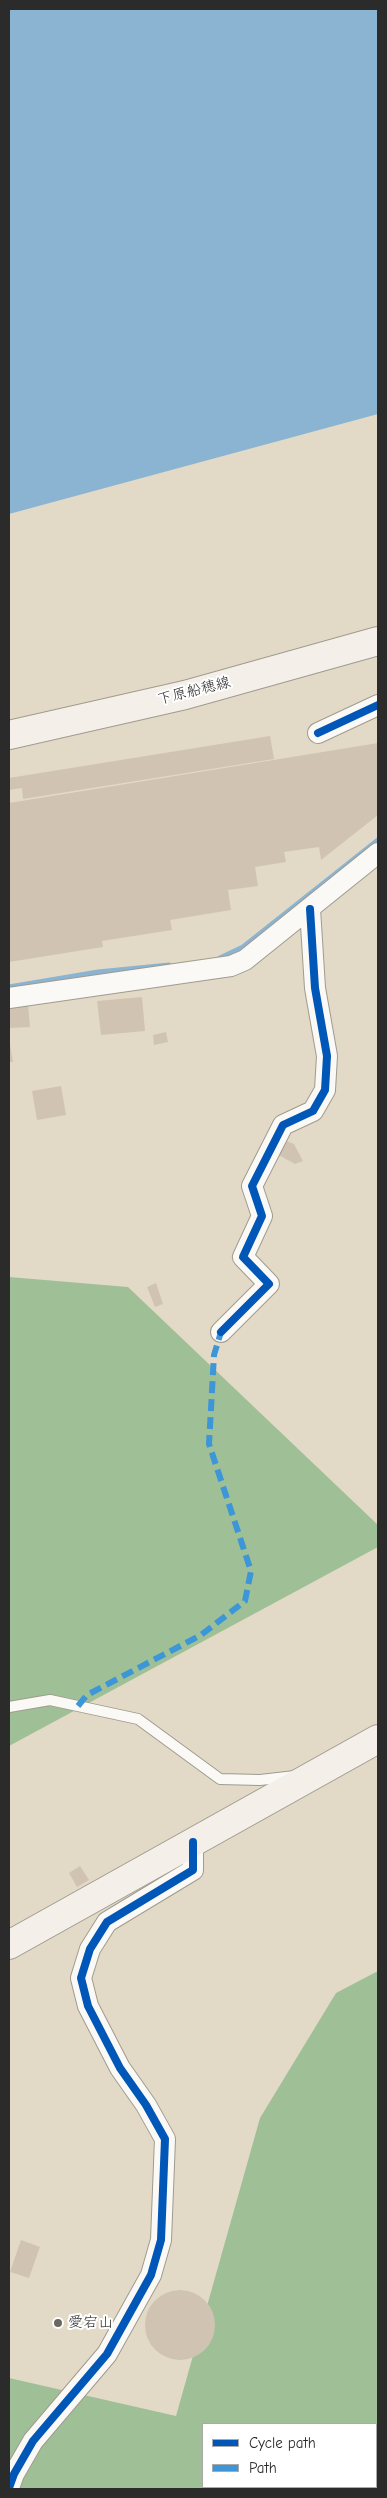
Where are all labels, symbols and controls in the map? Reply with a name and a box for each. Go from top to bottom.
street label: 下原船穂線 [155,673,233,709]
place label: 愛宕山 [68,2314,113,2332]
marker: 愛宕山 [52,2317,64,2329]
legend [202,2423,377,2488]
text: Cycle path [249,2434,316,2452]
text: Path [249,2459,277,2477]

